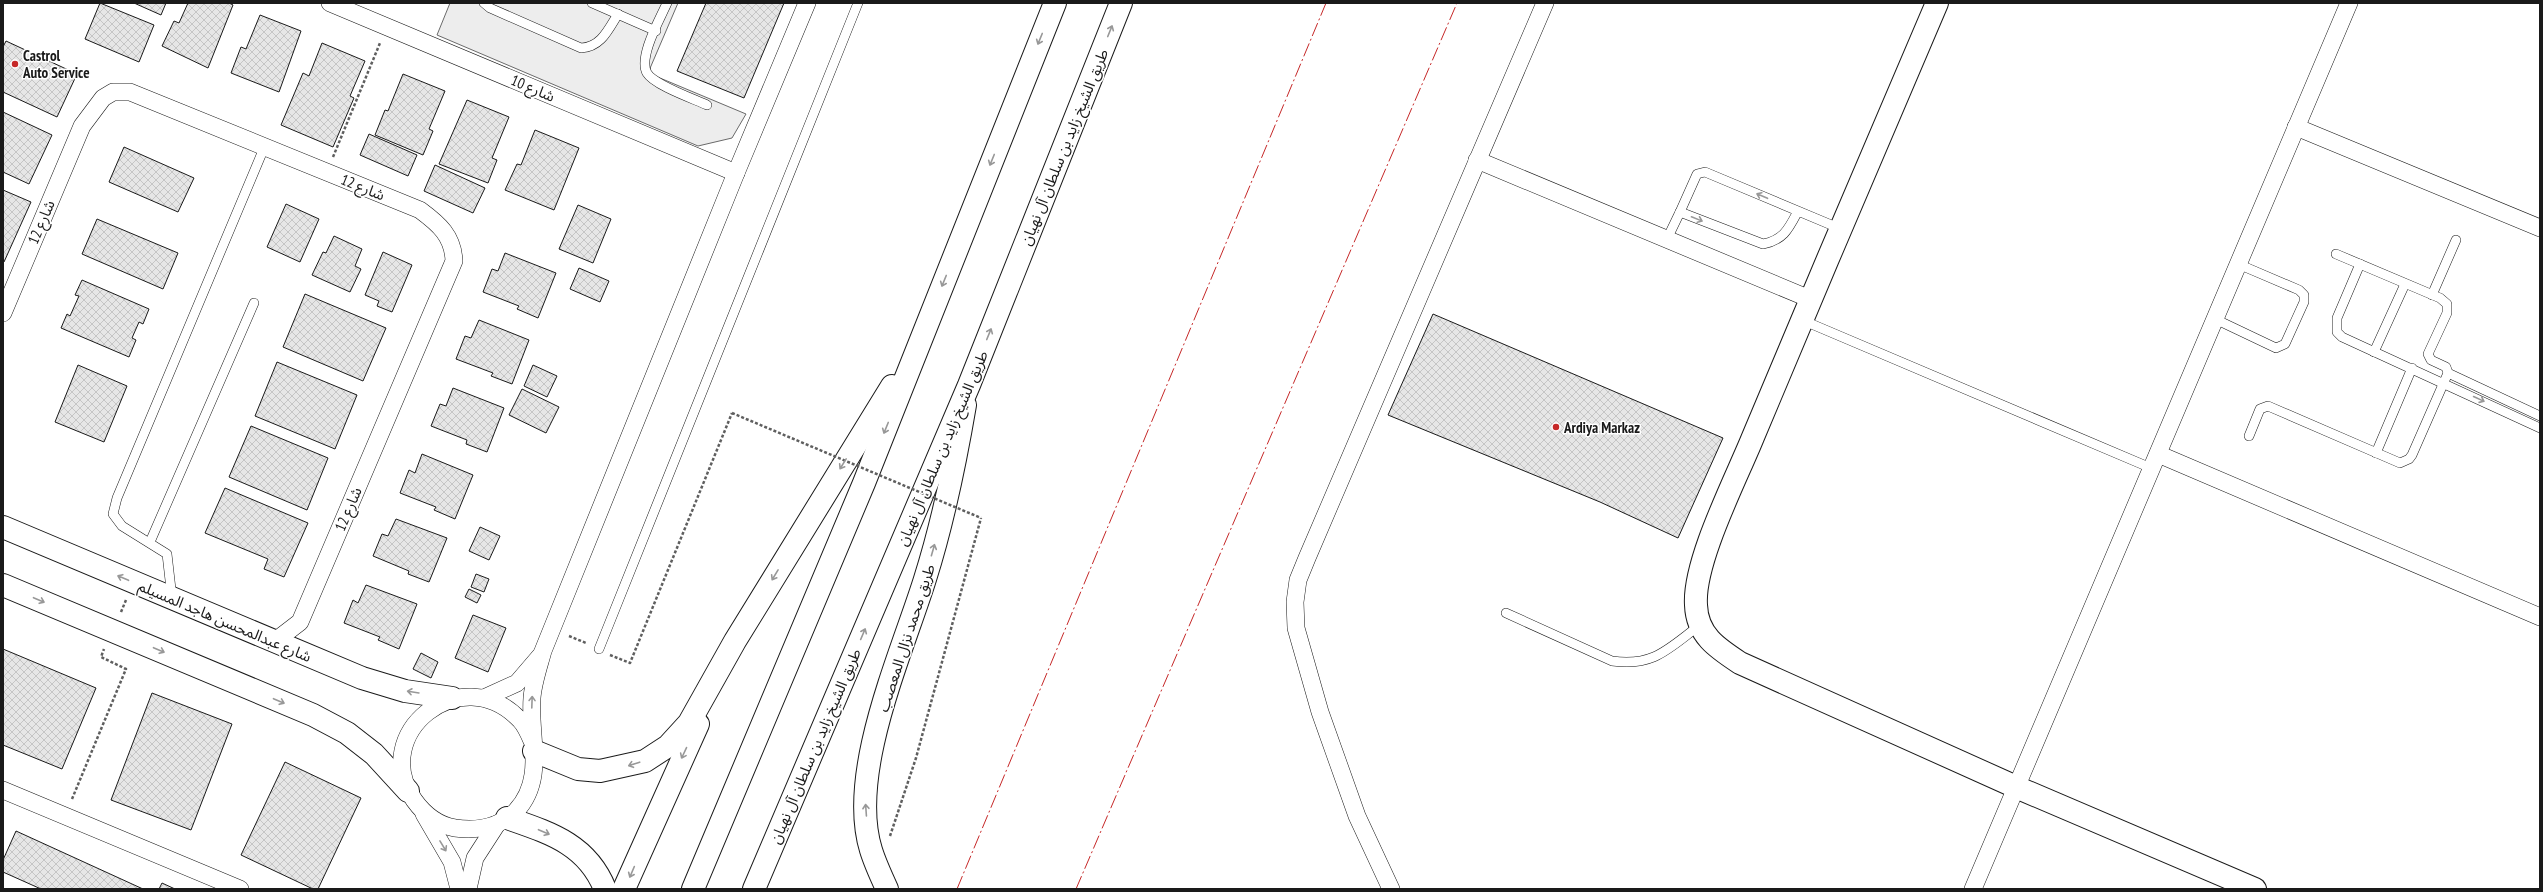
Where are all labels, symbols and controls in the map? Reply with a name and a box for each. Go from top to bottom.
one-way arrow [1107,25,1115,37]
one-way arrow [1036,33,1044,45]
place label: Castrol Auto Service [22,46,90,82]
street label: طريق الشيخ زايد بن سلطان آل نهيان [1016,46,1115,249]
marker: Castrol Auto Service [10,59,20,69]
street label: شارع 10 [507,70,558,109]
one-way arrow [988,154,996,166]
street label: شارع 12 [337,170,388,207]
one-way arrow [1756,191,1768,199]
street label: شارع 12 [23,197,62,248]
one-way arrow [1691,215,1703,223]
one-way arrow [940,274,948,286]
one-way arrow [986,328,994,340]
street label: طريق الشيخ زايد بن سلطان آل نهيان [892,347,995,550]
one-way arrow [2472,396,2484,403]
place label: Ardiya Markaz [1563,418,1640,437]
one-way arrow [881,421,889,433]
marker: Ardiya Markaz [1551,422,1561,432]
one-way arrow [839,458,847,469]
street label: شارع 12 [330,484,369,535]
one-way arrow [930,544,937,557]
street label: طريق محمد نزال المعصب [873,562,940,715]
one-way arrow [771,569,779,581]
one-way arrow [118,574,130,582]
street label: شارع عبدالمحسن هاجد المسيلم [134,576,315,669]
one-way arrow [33,597,45,604]
one-way arrow [860,629,867,641]
street label: طريق الشيخ زايد بن سلطان آل نهيان [765,645,868,848]
one-way arrow [152,647,164,655]
one-way arrow [407,688,420,696]
one-way arrow [528,696,536,709]
one-way arrow [272,698,284,705]
one-way arrow [680,746,687,758]
one-way arrow [628,761,640,769]
one-way arrow [862,804,869,817]
one-way arrow [538,828,550,836]
one-way arrow [439,840,447,852]
one-way arrow [627,865,635,877]

